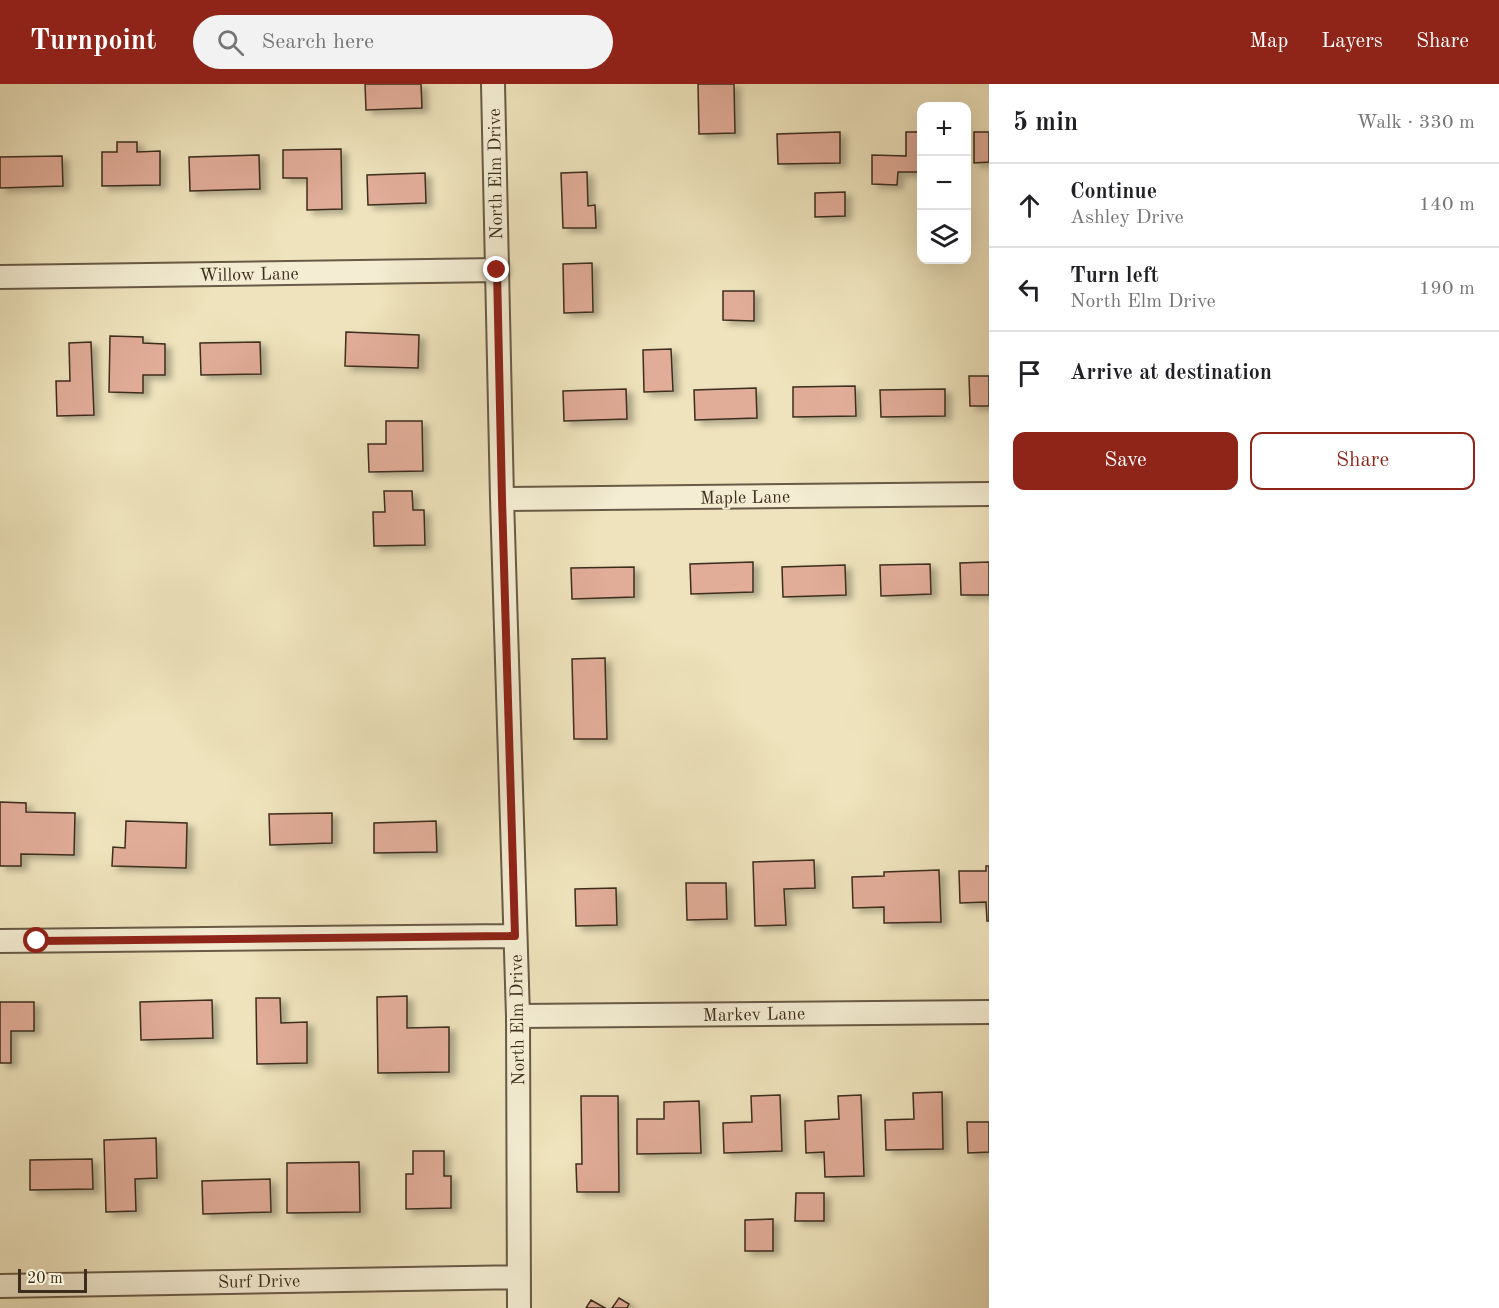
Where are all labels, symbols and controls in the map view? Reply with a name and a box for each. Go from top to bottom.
search box [193,15,613,69]
icon: search [214,26,247,59]
text: Turnpoint [30,28,157,56]
text: Search here [262,31,374,53]
text: Map [1249,31,1288,52]
text: Layers [1321,31,1383,52]
text: Share [1416,31,1469,52]
map controls [917,102,971,264]
button: + [917,102,971,156]
street label: North Elm Drive [486,108,506,240]
text: 5 min [1013,110,1078,136]
text: Walk · 330 m [1356,113,1475,133]
button: − [917,156,971,210]
text: Continue [1070,181,1157,203]
icon: ahead [1013,189,1046,222]
text: 140 m [1419,195,1475,215]
text: Ashley Drive [1070,208,1184,228]
button: layers [917,210,971,264]
route end [483,256,509,282]
street label: Willow Lane [199,265,299,285]
text: Turn left [1070,265,1159,287]
icon: left [1013,273,1046,306]
text: 190 m [1419,279,1475,299]
text: North Elm Drive [1070,292,1216,312]
icon: arrive [1013,357,1046,390]
text: Arrive at destination [1070,362,1272,384]
button: Save [1013,432,1238,490]
button: Share [1250,432,1475,490]
street label: Maple Lane [700,488,790,508]
route start [23,927,49,953]
street label: North Elm Drive [508,954,528,1086]
street label: Markev Lane [703,1005,805,1025]
scale bar [18,1266,87,1294]
text: 20 m [27,1271,63,1287]
street label: Surf Drive [218,1272,300,1292]

